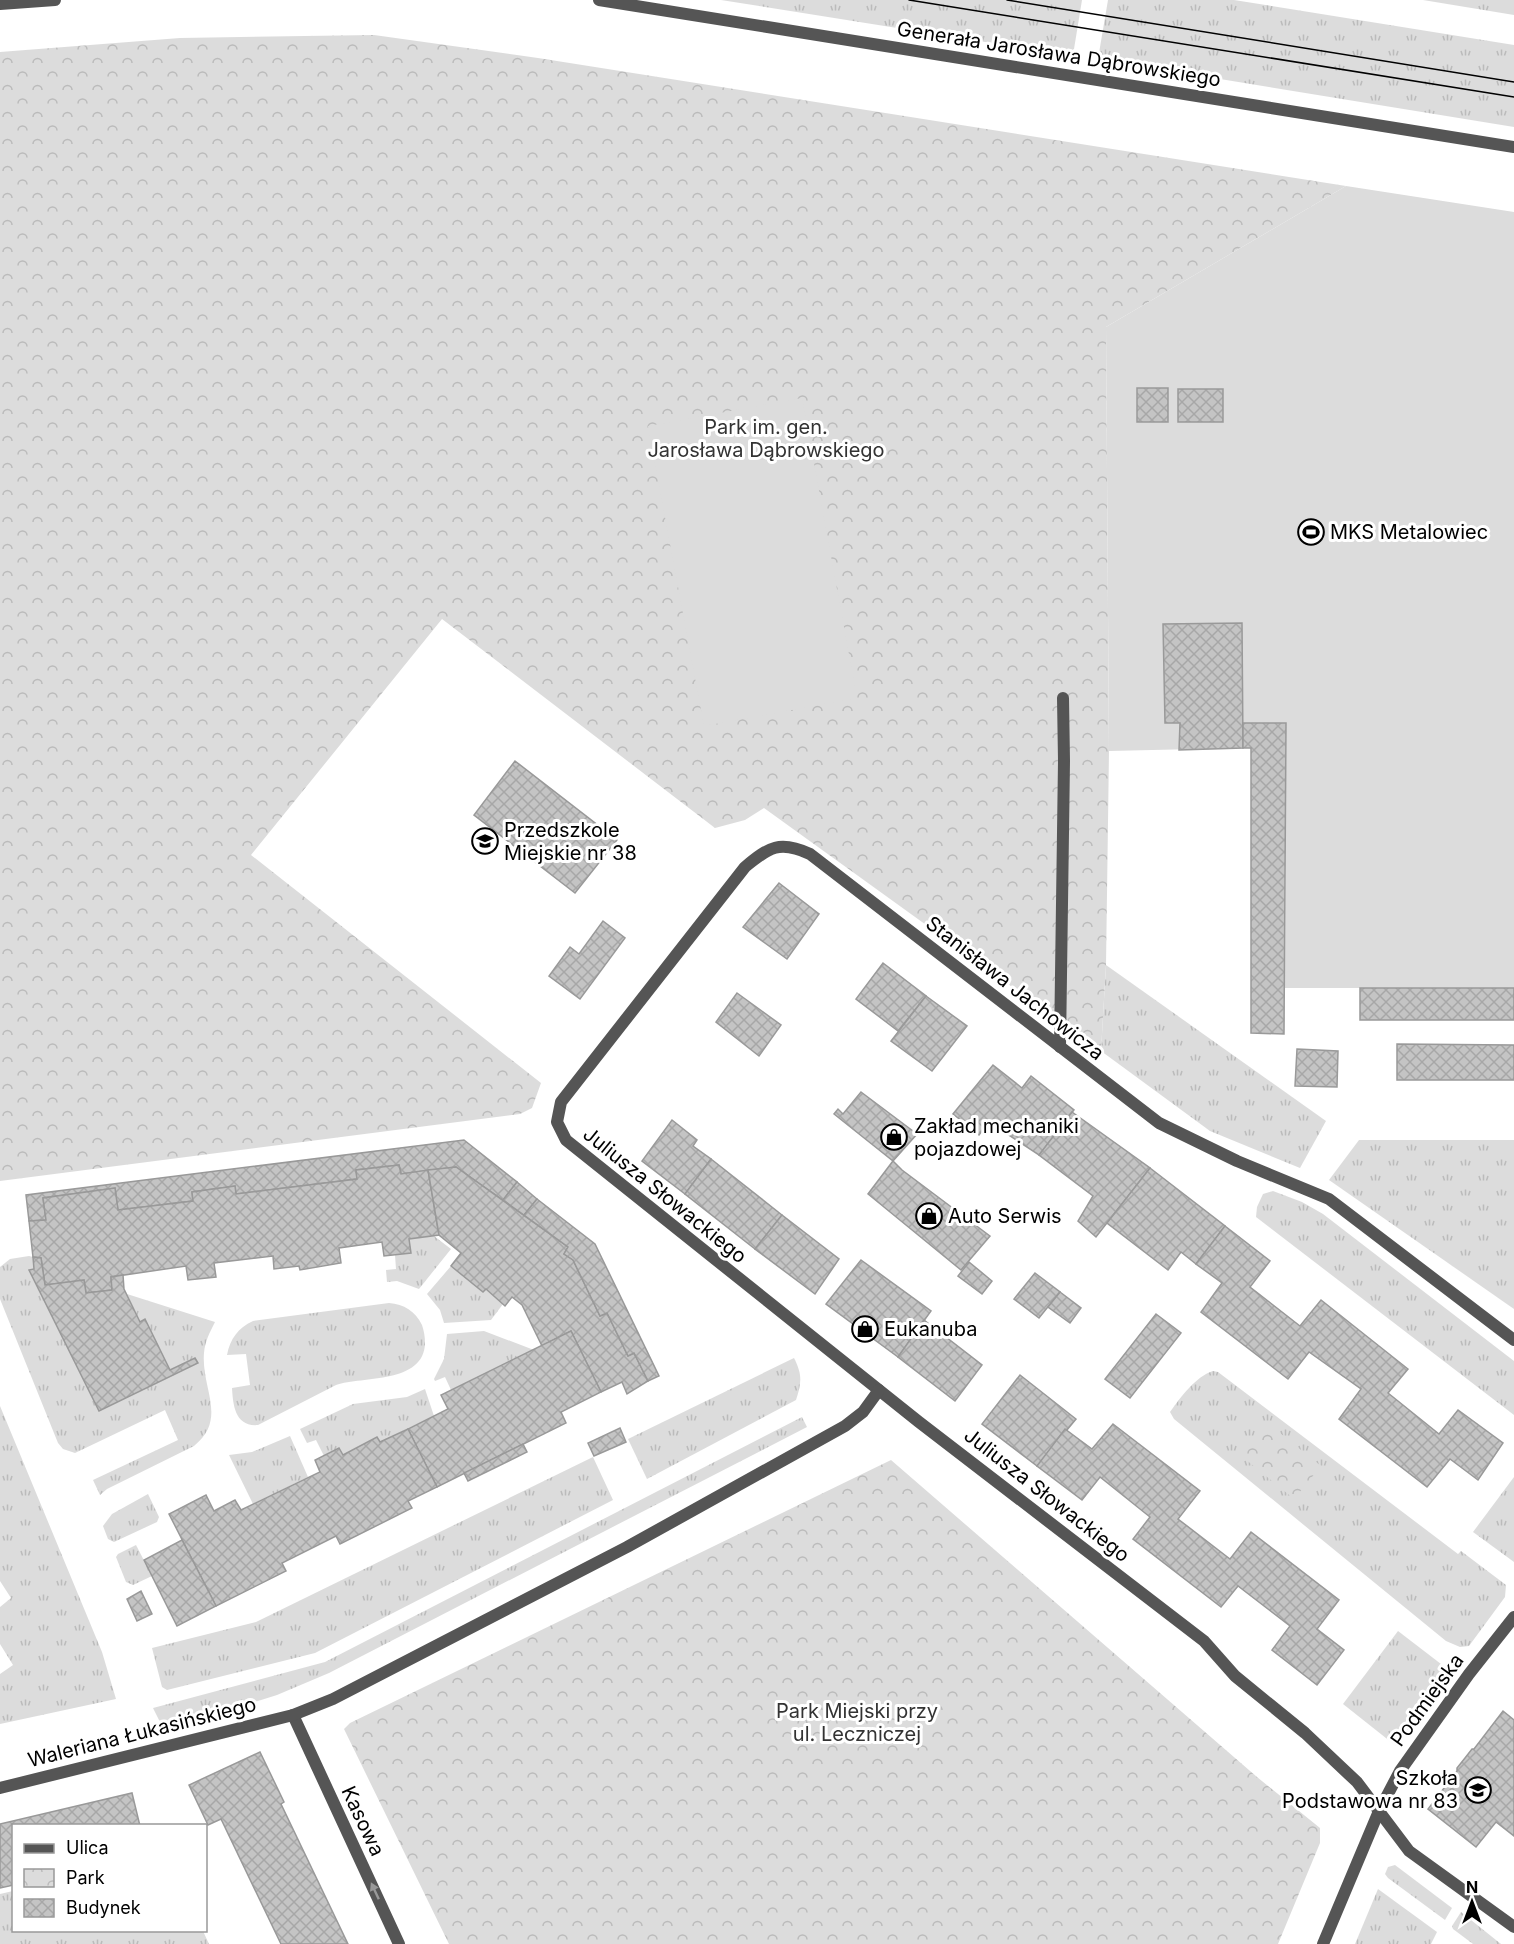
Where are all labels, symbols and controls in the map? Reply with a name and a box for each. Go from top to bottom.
street label: Generała Jarosława Dąbrowskiego [895,17,1223,91]
park label: Park im. gen. Jarosława Dąbrowskiego [647,415,885,462]
sports icon: MKS Metalowiec [1296,517,1326,547]
place label: MKS Metalowiec [1330,520,1488,544]
place label: Przedszkole Miejskie nr 38 [504,818,637,865]
school or university icon: Przedszkole Miejskie nr 38 [470,826,500,856]
street label: Stanisława Jachowicza [921,911,1109,1065]
place label: Zakład mechaniki pojazdowej [914,1114,1079,1161]
street label: Juliusza Słowackiego [578,1122,752,1268]
shop icon: Zakład mechaniki pojazdowej [879,1122,909,1152]
shop icon: Auto Serwis [914,1201,944,1231]
place label: Auto Serwis [948,1204,1062,1228]
shop icon: Eukanuba [850,1314,880,1344]
place label: Eukanuba [884,1317,977,1341]
street label: Juliusza Słowackiego [960,1423,1134,1567]
street label: Podmiejska [1385,1649,1469,1751]
street label: Waleriana Łukasińskiego [25,1692,259,1772]
park label: Park Miejski przy ul. Leczniczej [776,1699,938,1746]
place label: Szkoła Podstawowa nr 83 [1282,1766,1458,1813]
school or university icon: Szkoła Podstawowa nr 83 [1463,1775,1493,1805]
street label: Kasowa [336,1782,390,1860]
legend [12,1824,207,1932]
text: Ulica [66,1837,109,1858]
text: Park [66,1867,105,1888]
north arrow [1442,1872,1502,1932]
text: N [1466,1877,1478,1897]
one-way arrow [370,1883,379,1900]
text: Budynek [66,1897,141,1918]

